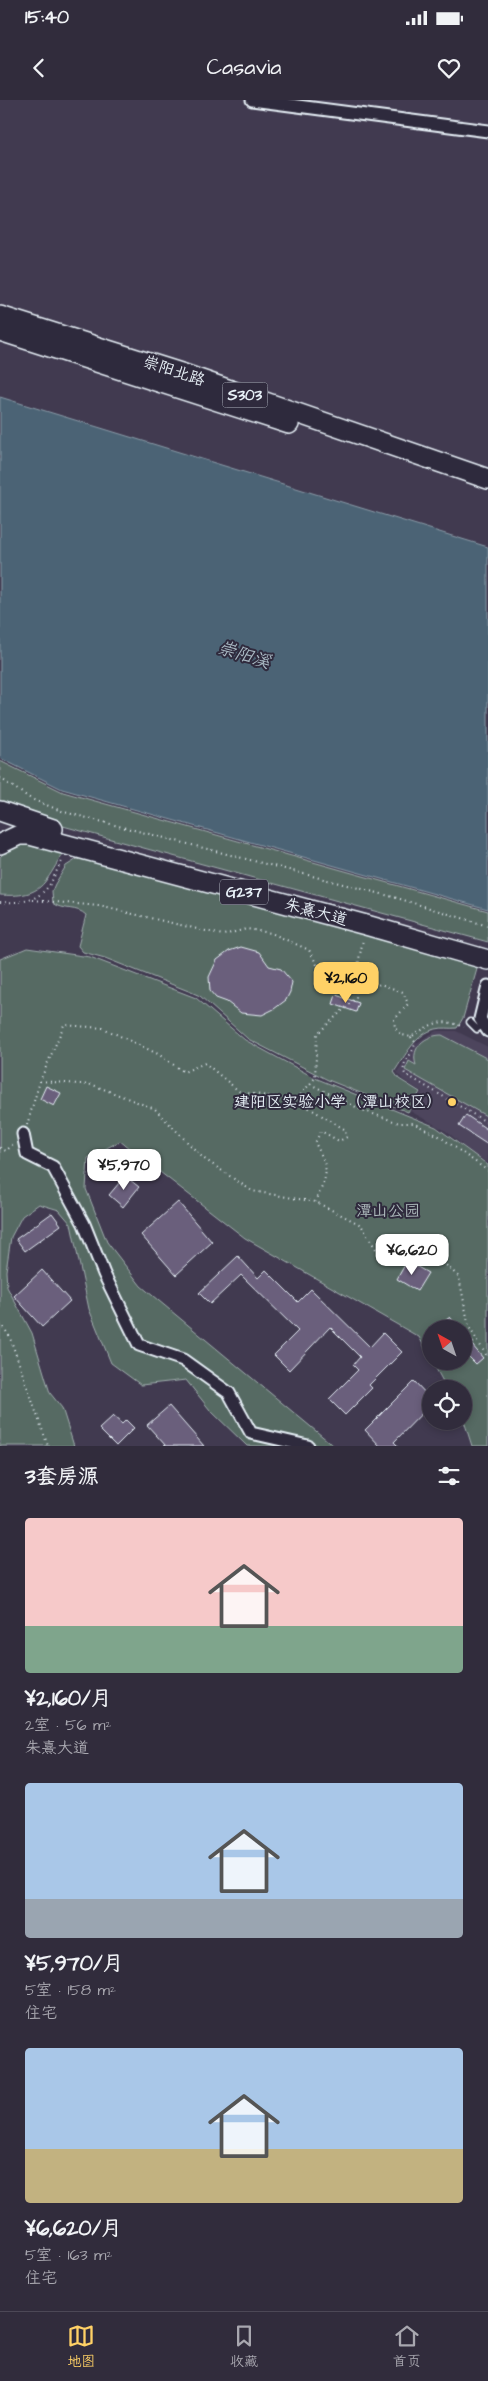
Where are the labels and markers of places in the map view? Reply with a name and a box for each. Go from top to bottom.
pin: ¥2,160 [305,962,387,1004]
place label: 建阳区实验小学（潭山校区） [234,1091,442,1113]
marker: 建阳区实验小学（潭山校区） [446,1096,458,1108]
pin: ¥5,970 [83,1148,165,1191]
pin: ¥6,620 [371,1234,453,1276]

